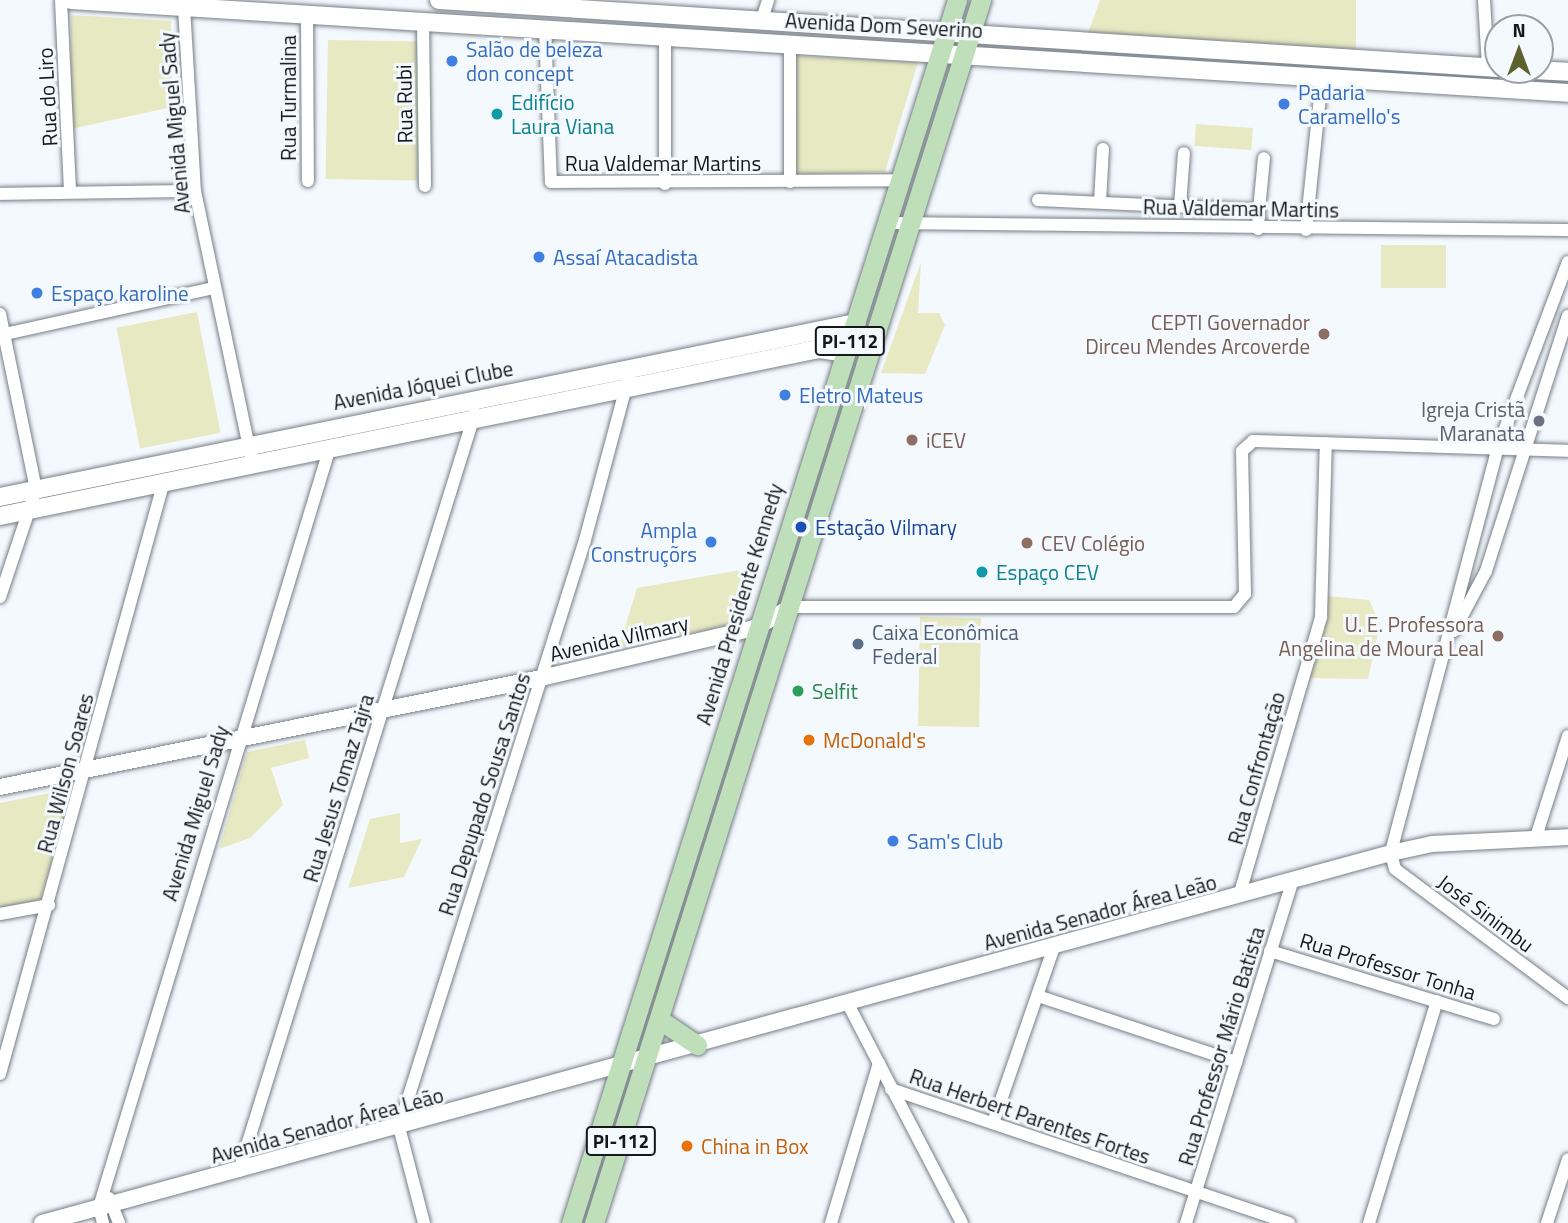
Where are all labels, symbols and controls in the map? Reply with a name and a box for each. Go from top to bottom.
street label: Avenida Dom Severino [784,7,984,43]
north arrow [1484,14,1554,84]
text: N [1512,15,1526,44]
street label: Avenida Miguel Sady [154,31,194,215]
street label: Rua Turmalina [275,35,301,161]
place label: Salão de beleza don concept [466,36,602,86]
street label: Rua do Liro [32,47,62,147]
marker: Salão de beleza don concept [444,53,460,69]
street label: Rua Rubi [391,64,417,144]
place label: Padaria Caramello's [1298,79,1400,129]
place label: Edifício Laura Viana [511,89,614,139]
marker: Padaria Caramello's [1276,96,1292,112]
marker: Edifício Laura Viana [489,106,505,122]
street label: Rua Valdemar Martins [565,150,761,176]
street label: Rua Valdemar Martins [1143,194,1339,222]
place label: Assaí Atacadista [553,244,698,270]
marker: Assaí Atacadista [531,249,547,265]
place label: Espaço karoline [51,280,189,306]
marker: Espaço karoline [29,285,45,301]
place label: CEPTI Governador Dirceu Mendes Arcoverde [1085,309,1310,359]
road number: PI-112 [813,326,887,356]
marker: CEPTI Governador Dirceu Mendes Arcoverde [1316,326,1332,342]
street label: Avenida Jóquei Clube [331,355,515,415]
place label: Eletro Mateus [799,382,923,408]
marker: Eletro Mateus [777,387,793,403]
place label: Igreja Cristã Maranata [1421,396,1525,446]
marker: Igreja Cristã Maranata [1531,413,1547,429]
place label: iCEV [926,427,966,453]
marker: iCEV [904,432,920,448]
street label: Avenida Presidente Kennedy [690,480,788,728]
place label: Estação Vilmary [815,514,957,540]
place label: Ampla Construçõrs [591,517,697,567]
marker: Estação Vilmary [793,519,809,535]
place label: CEV Colégio [1041,530,1145,556]
marker: Ampla Construçõrs [703,534,719,550]
marker: CEV Colégio [1019,535,1035,551]
place label: Espaço CEV [996,559,1099,585]
marker: Espaço CEV [974,564,990,580]
street label: Avenida Vilmary [547,610,691,666]
place label: U. E. Professora Angelina de Moura Leal [1278,611,1484,661]
place label: Caixa Econômica Federal [872,619,1019,669]
marker: U. E. Professora Angelina de Moura Leal [1490,628,1506,644]
marker: Caixa Econômica Federal [850,636,866,652]
street label: Rua Depupado Sousa Santos [433,669,535,919]
place label: Selfit [812,678,858,704]
marker: Selfit [790,683,806,699]
street label: Rua Confrontação [1222,689,1290,847]
street label: Rua Wilson Soares [32,690,98,856]
street label: Rua Jesus Tomaz Tajra [297,691,379,885]
street label: Avenida Miguel Sady [156,722,234,904]
place label: McDonald's [823,727,926,753]
marker: McDonald's [801,732,817,748]
place label: Sam's Club [907,828,1003,854]
marker: Sam's Club [885,833,901,849]
street label: Avenida Senador Área Leão [981,869,1219,955]
street label: José Sinimbu [1433,869,1539,957]
street label: Rua Professor Mário Batista [1173,924,1269,1168]
street label: Rua Professor Tonha [1297,927,1479,1005]
street label: Rua Herbert Parentes Fortes [906,1063,1154,1169]
street label: Avenida Senador Área Leão [208,1082,446,1168]
road number: PI-112 [584,1126,658,1156]
place label: China in Box [701,1133,808,1159]
marker: China in Box [679,1138,695,1154]

